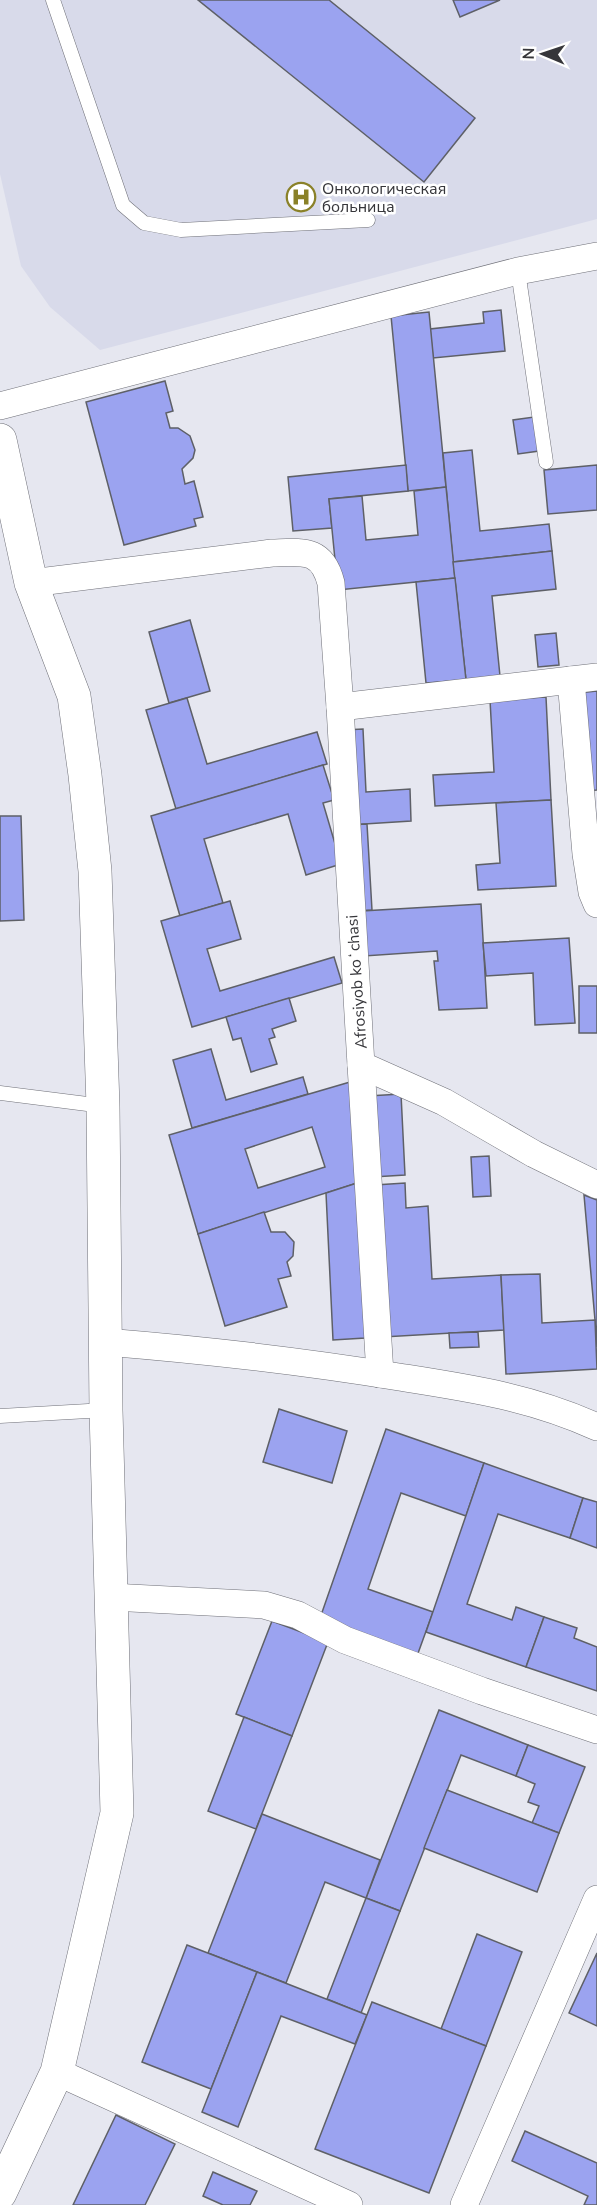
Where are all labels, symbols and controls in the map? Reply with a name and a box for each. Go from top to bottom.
north arrow [513,24,573,84]
text: N [518,47,540,60]
place label: Онкологическая больница [322,178,446,218]
hospital icon: Онкологическая больница [285,181,317,213]
street label: Afrosiyob koʻchasi [341,914,373,1050]

